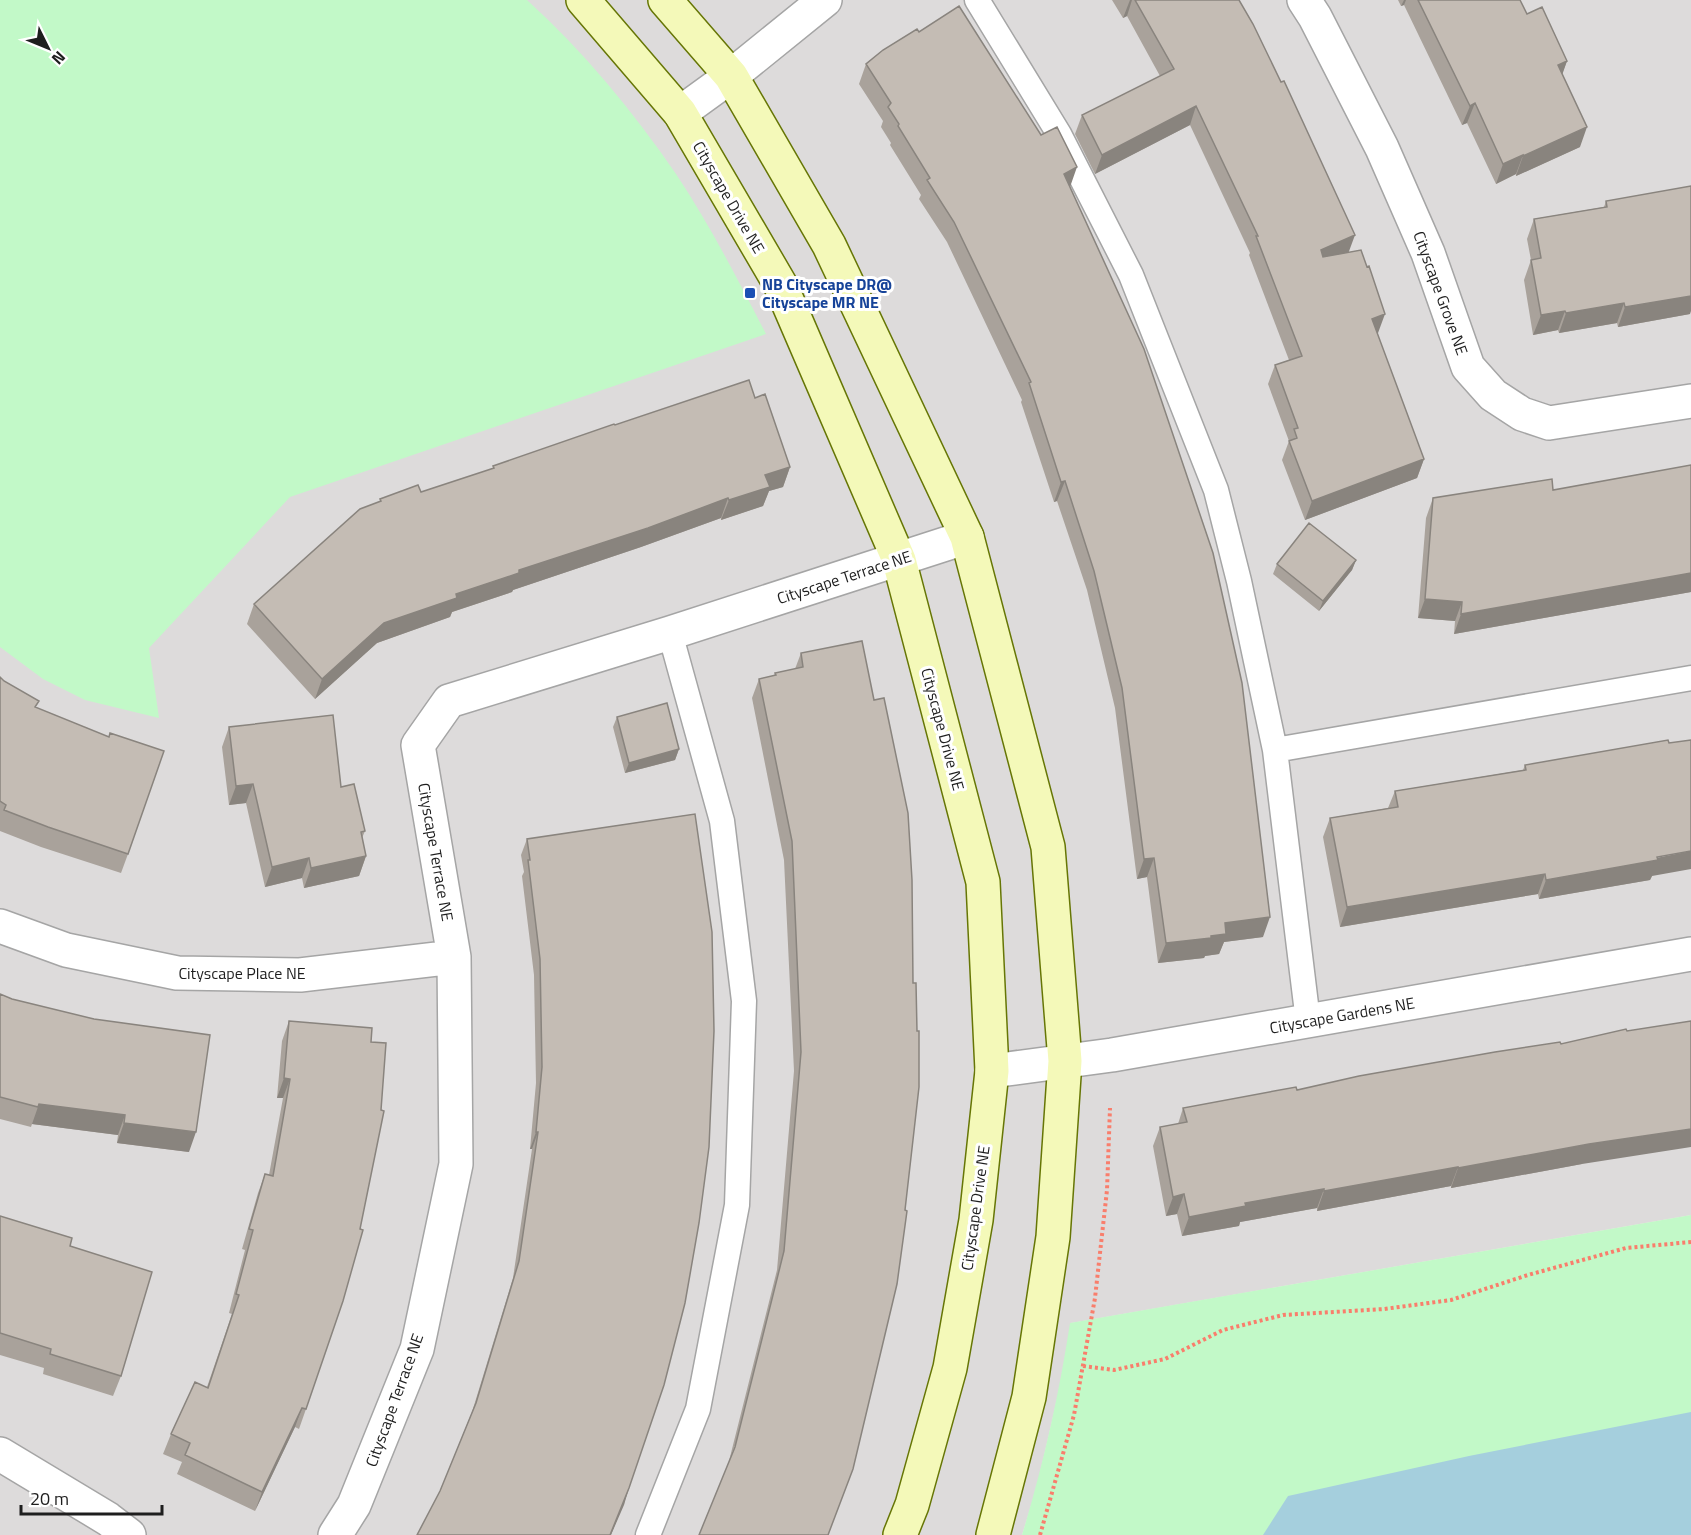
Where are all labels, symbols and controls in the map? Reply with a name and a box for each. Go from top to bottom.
north arrow [18,18,78,78]
text: N [46,46,72,70]
street label: Cityscape Drive NE [687,136,771,258]
street label: Cityscape Grove NE [1407,228,1475,358]
place label: NB Cityscape DR@ Cityscape MR NE [762,272,892,314]
marker: NB Cityscape DR@ Cityscape MR NE [743,286,757,300]
street label: Cityscape Terrace NE [774,544,915,610]
street label: Cityscape Drive NE [915,665,971,793]
street label: Cityscape Terrace NE [412,781,460,923]
street label: Cityscape Place NE [178,961,306,985]
street label: Cityscape Gardens NE [1268,990,1417,1040]
street label: Cityscape Drive NE [954,1144,996,1272]
street label: Cityscape Terrace NE [359,1330,429,1470]
scale bar [21,1478,162,1516]
text: 20 m [30,1485,69,1512]

